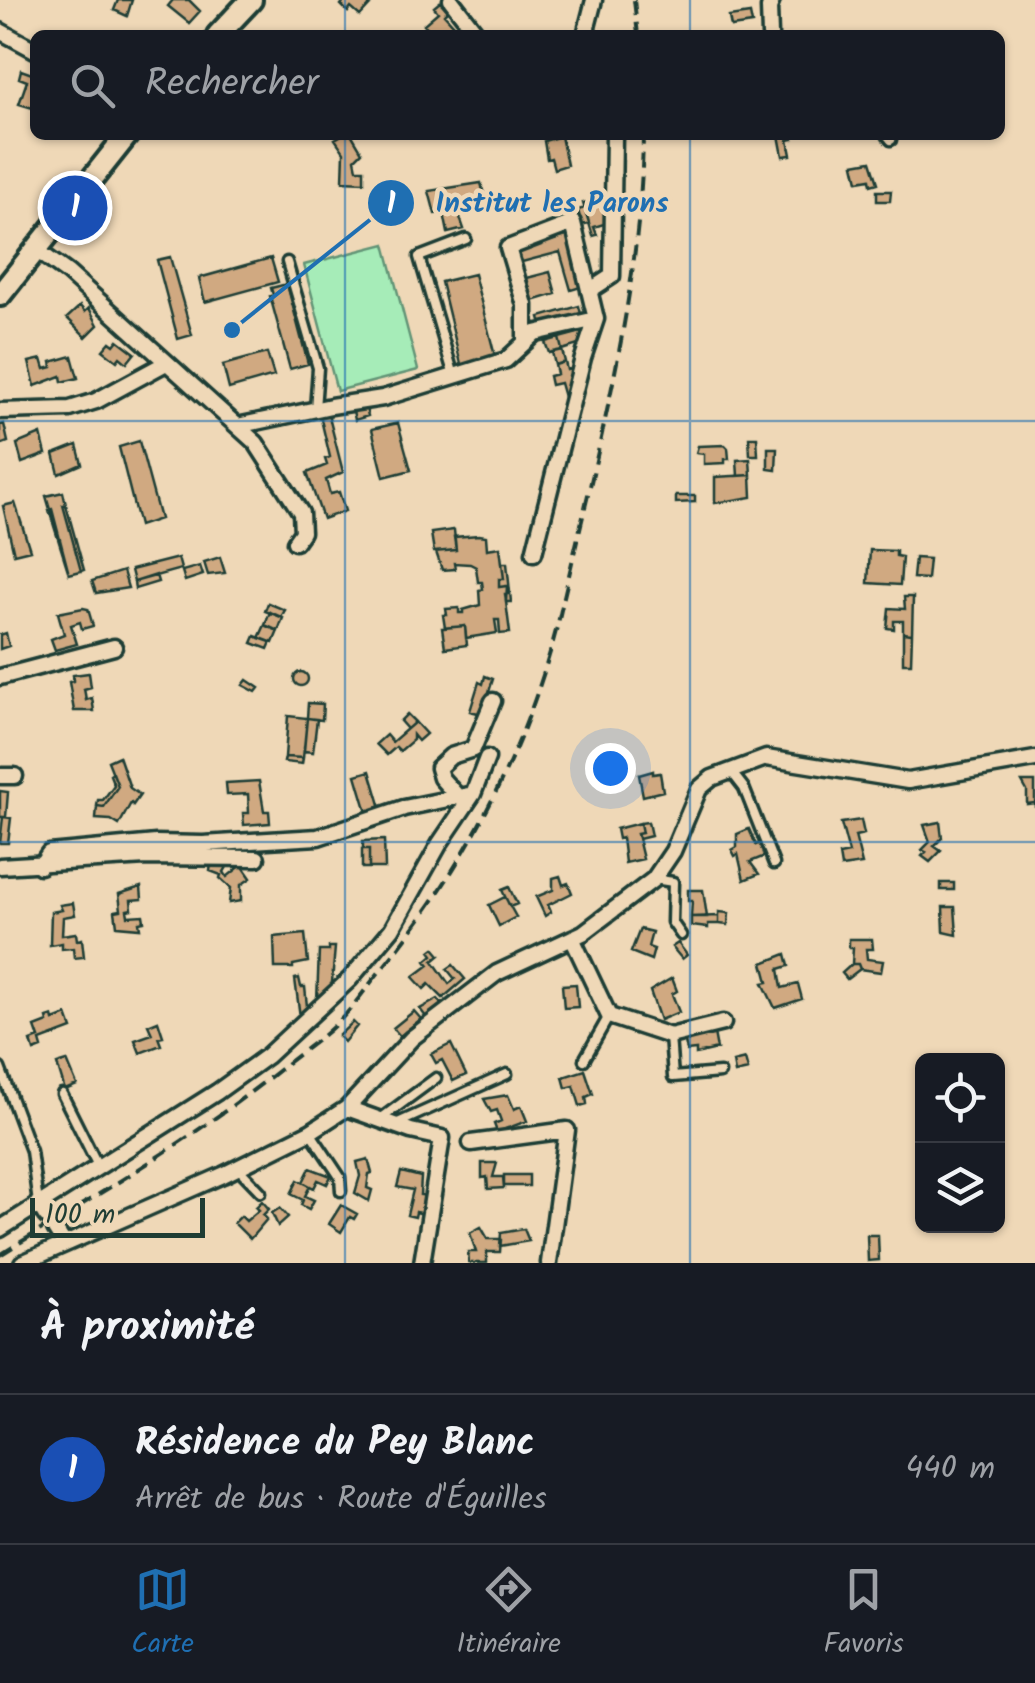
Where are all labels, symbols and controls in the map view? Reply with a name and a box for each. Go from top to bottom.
search box [30,30,1005,140]
text: Rechercher [145,55,318,115]
icon: search [65,58,120,113]
pin: 1 [42,170,108,246]
callout: Institut les Parons [366,174,689,232]
text: 1 [386,181,396,229]
text: Institut les Parons [436,182,668,227]
your location [585,743,636,794]
map controls [915,1053,1005,1233]
button: locate [915,1053,1005,1143]
button: layers [915,1143,1005,1233]
scale bar [30,1193,205,1238]
text: 100 m [45,1193,115,1238]
text: À proximité [40,1295,254,1362]
text: Résidence du Pey Blanc [135,1414,535,1474]
text: 1 [68,1444,77,1495]
text: 440 m [905,1444,995,1495]
text: Arrêt de bus · Route d'Éguilles [135,1474,547,1525]
tab: Carte [131,1562,194,1667]
tab: Itinéraire [457,1562,561,1667]
tab: Favoris [824,1562,904,1667]

